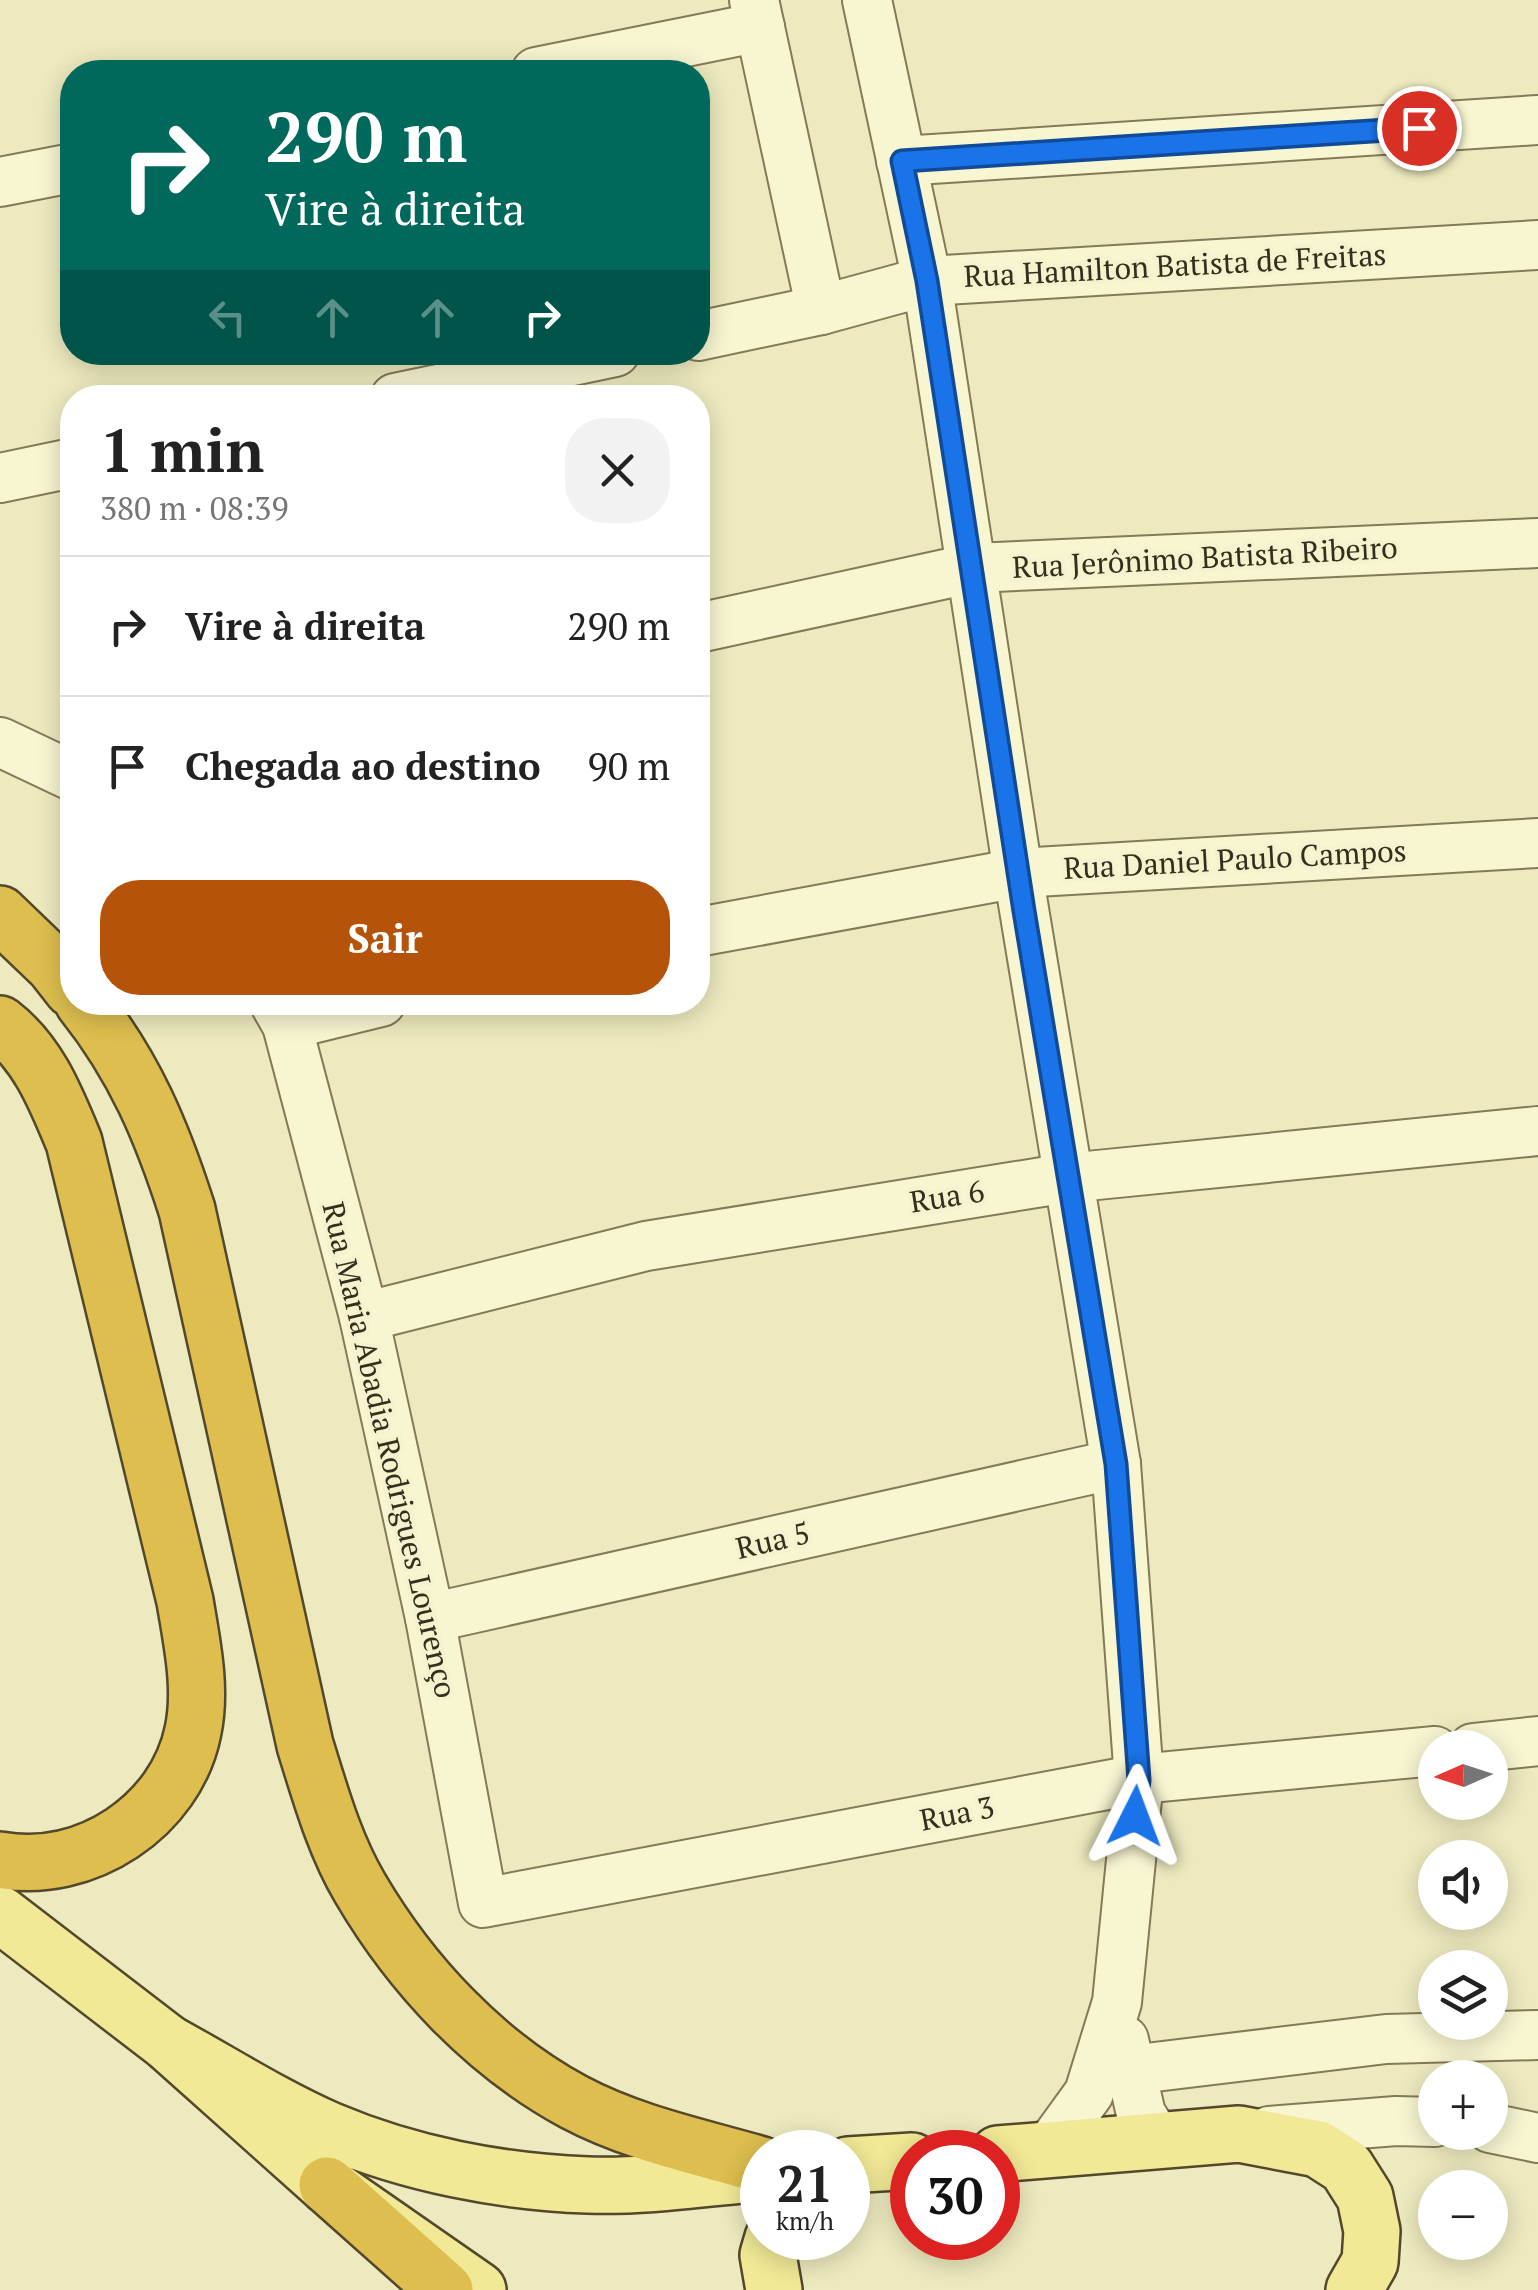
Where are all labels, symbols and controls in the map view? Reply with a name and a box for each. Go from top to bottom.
pin [1377,86,1462,171]
text: 290 m [265,89,467,182]
icon: right [100,100,230,230]
icon: arrive [1392,101,1447,156]
text: Vire à direita [265,178,525,238]
street label: Rua Hamilton Batista de Freitas [963,234,1387,296]
icon: left [200,290,255,345]
icon: ahead [305,290,360,345]
icon: ahead [410,290,465,345]
icon: right [515,290,570,345]
text: 1 min [100,410,264,489]
button: close [565,418,670,523]
text: 380 m · 08:39 [100,487,288,529]
street label: Rua Jerônimo Batista Ribeiro [1011,527,1399,587]
icon: right [100,599,155,654]
text: Vire à direita [185,601,425,651]
text: 290 m [567,601,670,651]
icon: arrive [100,739,155,794]
text: Chegada ao destino [185,741,540,791]
text: 90 m [587,741,670,791]
street label: Rua Daniel Paulo Campos [1062,830,1408,888]
button: Sair [100,880,670,995]
street label: Rua 6 [907,1170,987,1222]
street label: Rua Maria Abadia Rodrigues Lourenço [313,1198,467,1702]
street label: Rua 5 [732,1512,814,1568]
north arrow [1418,1730,1508,1820]
map controls [1418,1730,1508,2260]
position arrow [1083,1764,1187,1868]
street label: Rua 3 [916,1786,997,1840]
button: sound [1418,1840,1508,1930]
button: layers [1418,1950,1508,2040]
button: + [1418,2060,1508,2150]
speed limit sign: 30 [890,2130,1020,2260]
text: 21 [777,2150,833,2216]
button: − [1418,2170,1508,2260]
text: km/h [776,2204,834,2237]

